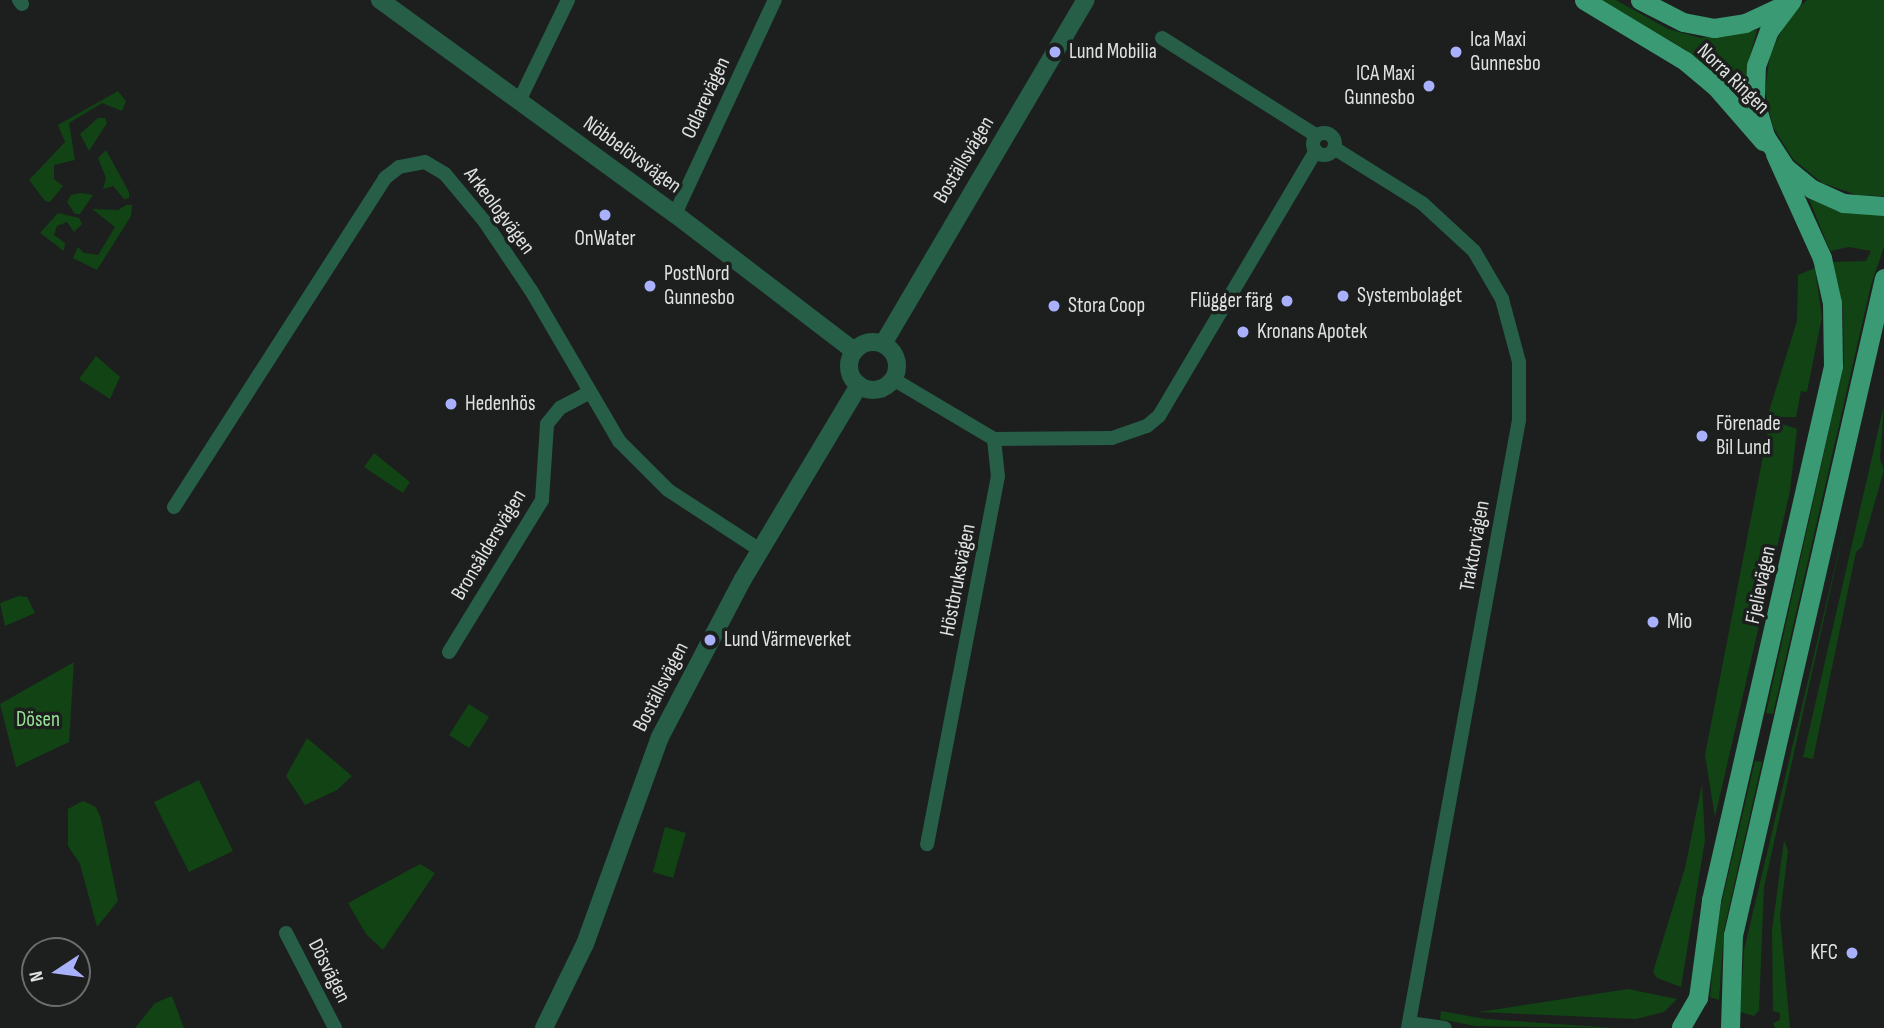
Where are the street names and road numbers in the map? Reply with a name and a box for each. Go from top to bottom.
street label: Norra Ringen [1692,38,1774,120]
street label: Odlarevägen [676,53,736,143]
street label: Nöbbelövsvägen [578,111,686,199]
street label: Boställsvägen [928,112,1000,208]
street label: Arkeologvägen [458,162,540,260]
street label: Bronsåldersvägen [446,485,532,605]
street label: Traktorvägen [1455,499,1495,593]
street label: Höstbruksvägen [935,522,981,638]
street label: Fjelievägen [1740,544,1782,626]
street label: Boställsvägen [628,638,694,736]
street label: Dösvägen [302,935,356,1007]

